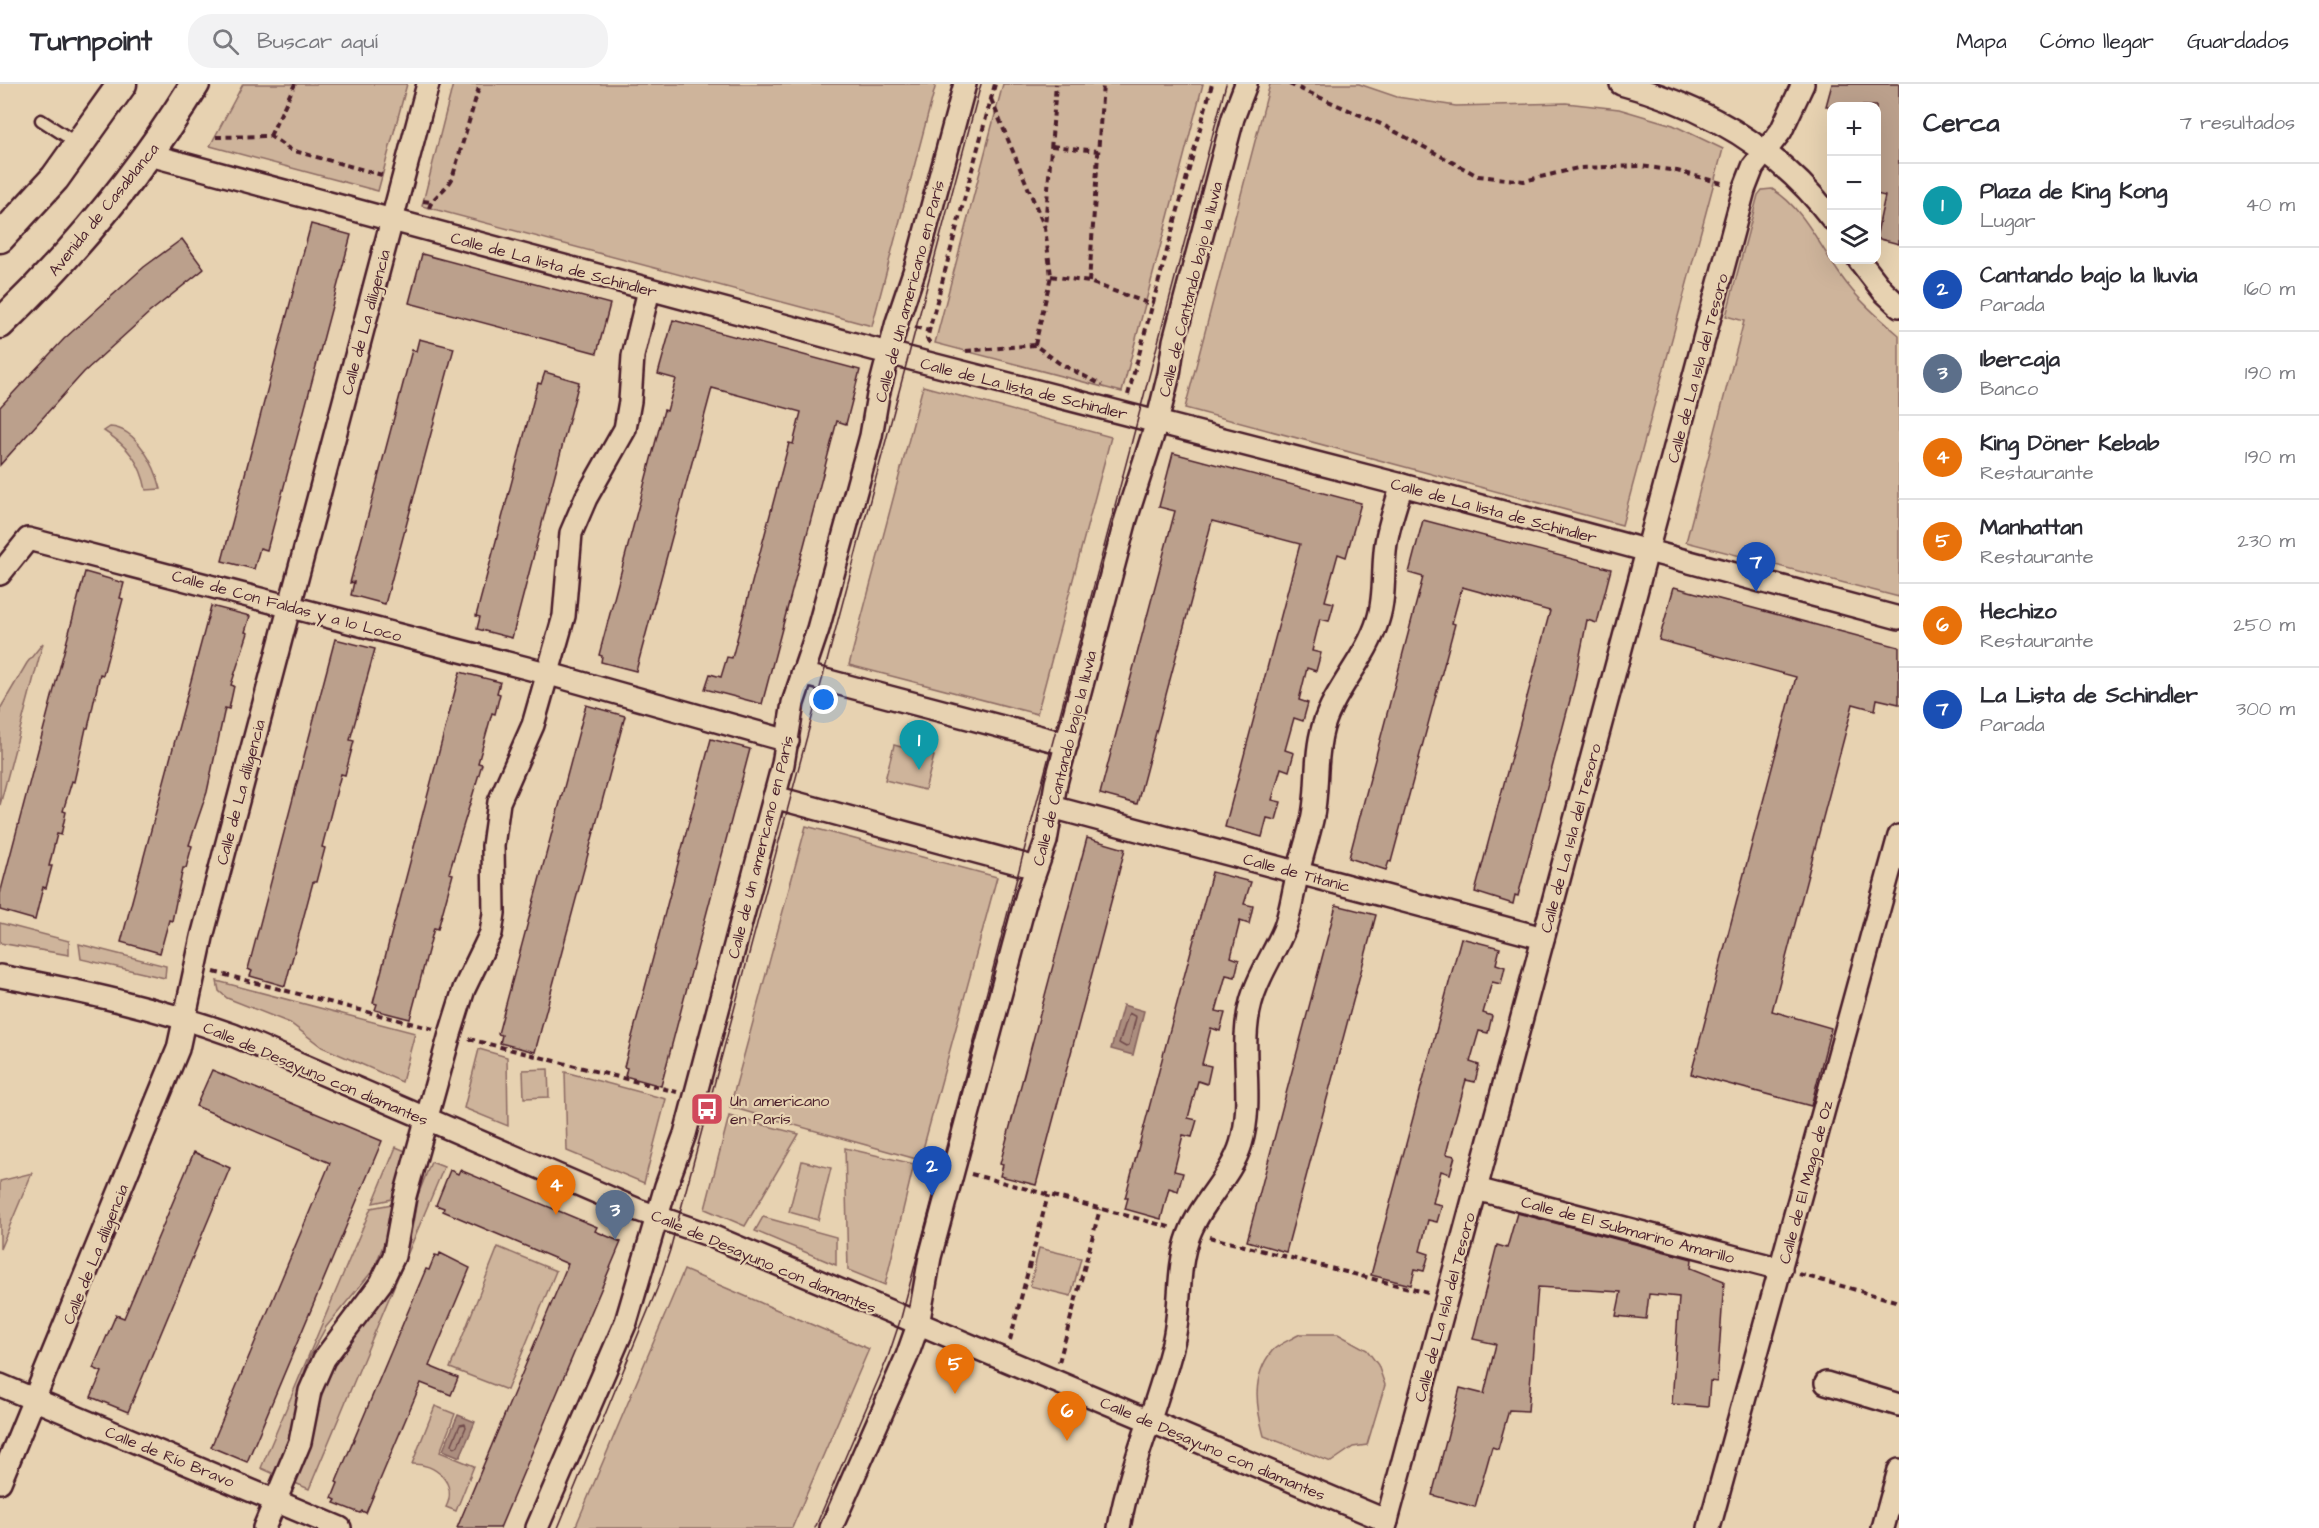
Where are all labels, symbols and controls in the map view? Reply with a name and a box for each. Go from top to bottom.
search box [188,14,608,68]
text: Turnpoint [30,22,152,61]
icon: search [209,25,242,58]
text: Buscar aquí [257,26,378,57]
text: Mapa [1956,27,2007,56]
text: Cómo llegar [2040,27,2154,56]
text: Guardados [2187,27,2289,56]
map controls [1827,102,1881,264]
button: + [1827,102,1881,156]
text: Cerca [1923,105,2000,141]
text: 7 resultados [2180,109,2295,137]
street label: Avenida de Casablanca [43,139,164,281]
button: − [1827,156,1881,210]
text: Plaza de King Kong [1980,176,2167,207]
street label: Calle de Un americano en París [870,178,950,405]
street label: Calle de Cantando bajo la lluvia [1154,179,1228,399]
text: 1 [1941,191,1944,219]
text: 40 m [2245,191,2295,219]
text: Lugar [1980,207,2036,235]
button: layers [1827,210,1881,264]
street label: Calle de La lista de Schindler [448,227,659,303]
street label: Calle de La diligencia [336,247,397,398]
text: Cantando bajo la lluvia [1980,260,2197,291]
street label: Calle de La Isla del Tesoro [1662,271,1734,465]
text: 2 [1937,275,1948,303]
text: 160 m [2244,275,2295,303]
text: Parada [1980,291,2045,319]
text: Ibercaja [1980,344,2060,375]
street label: Calle de La lista de Schindler [918,353,1130,425]
text: 3 [1937,359,1948,387]
text: 190 m [2245,359,2295,387]
text: Banco [1980,375,2038,403]
text: King Döner Kebab [1980,428,2159,459]
text: 4 [1936,443,1949,471]
text: 190 m [2245,443,2295,471]
text: Restaurante [1980,459,2094,487]
street label: Calle de La lista de Schindler [1388,473,1599,549]
text: Manhattan [1980,512,2082,543]
text: 5 [1935,527,1950,555]
text: 230 m [2237,527,2295,555]
pin: 7 [1736,542,1776,592]
text: Restaurante [1980,543,2094,571]
street label: Calle de Con Faldas y a lo Loco [169,565,404,648]
text: Hechizo [1980,596,2057,627]
text: 6 [1936,611,1949,639]
text: 250 m [2233,611,2295,639]
text: Restaurante [1980,627,2094,655]
street label: Calle de Cantando bajo la lluvia [1028,648,1102,868]
text: La Lista de Schindler [1980,680,2198,711]
your location [809,685,838,714]
text: 7 [1936,695,1949,723]
text: 300 m [2236,695,2295,723]
text: Parada [1980,711,2045,739]
street label: Calle de La diligencia [211,717,272,868]
pin: 1 [900,720,938,770]
street label: Calle de Un americano en París [723,733,799,961]
street label: Calle de La Isla del Tesoro [1535,741,1607,935]
street label: Calle de Titanic [1241,848,1353,898]
street label: Calle de Desayuno con diamantes [199,1016,431,1132]
place label: Un americano en París [730,1090,829,1130]
bus stop icon: Un americano en París [689,1091,725,1127]
street label: Calle de El Mago de Oz [1774,1098,1839,1267]
pin: 2 [912,1146,952,1196]
pin: 4 [536,1166,576,1215]
street label: Calle de La diligencia [58,1181,135,1328]
pin: 3 [596,1190,634,1240]
street label: Calle de El Submarino Amarillo [1519,1191,1737,1269]
street label: Calle de Desayuno con diamantes [647,1204,879,1320]
street label: Calle de La Isla del Tesoro [1409,1210,1481,1404]
pin: 5 [936,1344,974,1394]
street label: Calle de Desayuno con diamantes [1096,1391,1328,1507]
pin: 6 [1048,1392,1086,1441]
street label: Calle de Río Bravo [102,1421,238,1493]

